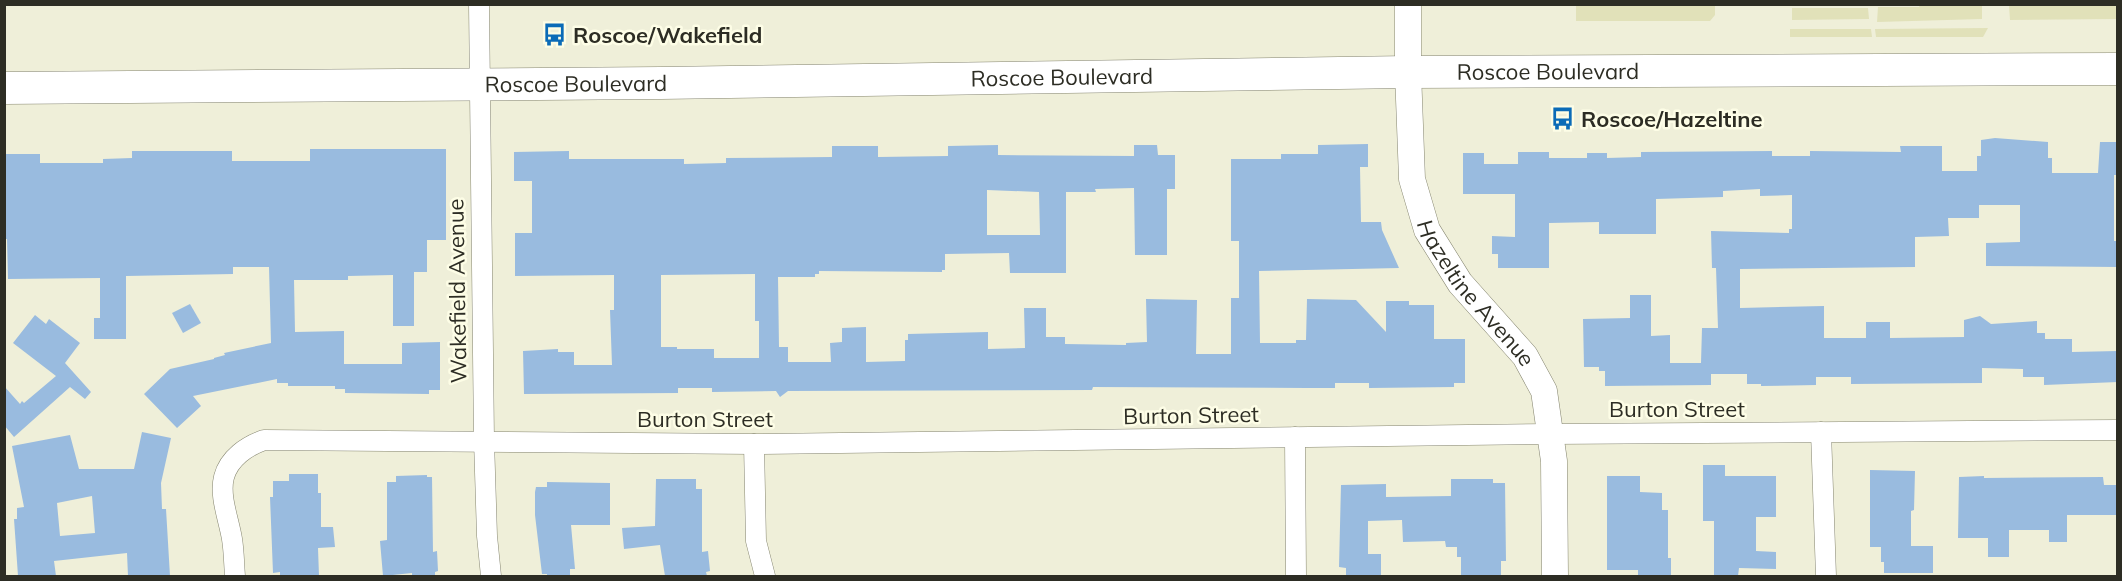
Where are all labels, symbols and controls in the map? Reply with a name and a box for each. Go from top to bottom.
place label: Roscoe/Wakefield [573,21,762,49]
bus stop icon: Roscoe/Wakefield [542,22,568,48]
street label: Roscoe Boulevard [1457,57,1639,86]
street label: Roscoe Boulevard [971,62,1153,92]
street label: Roscoe Boulevard [485,69,667,98]
place label: Roscoe/Hazeltine [1581,105,1763,133]
bus stop icon: Roscoe/Hazeltine [1550,106,1576,132]
street label: Wakefield Avenue [441,198,473,384]
street label: Hazeltine Avenue [1411,217,1542,371]
street label: Burton Street [1609,395,1745,423]
street label: Burton Street [1123,400,1259,430]
street label: Burton Street [637,405,773,433]

